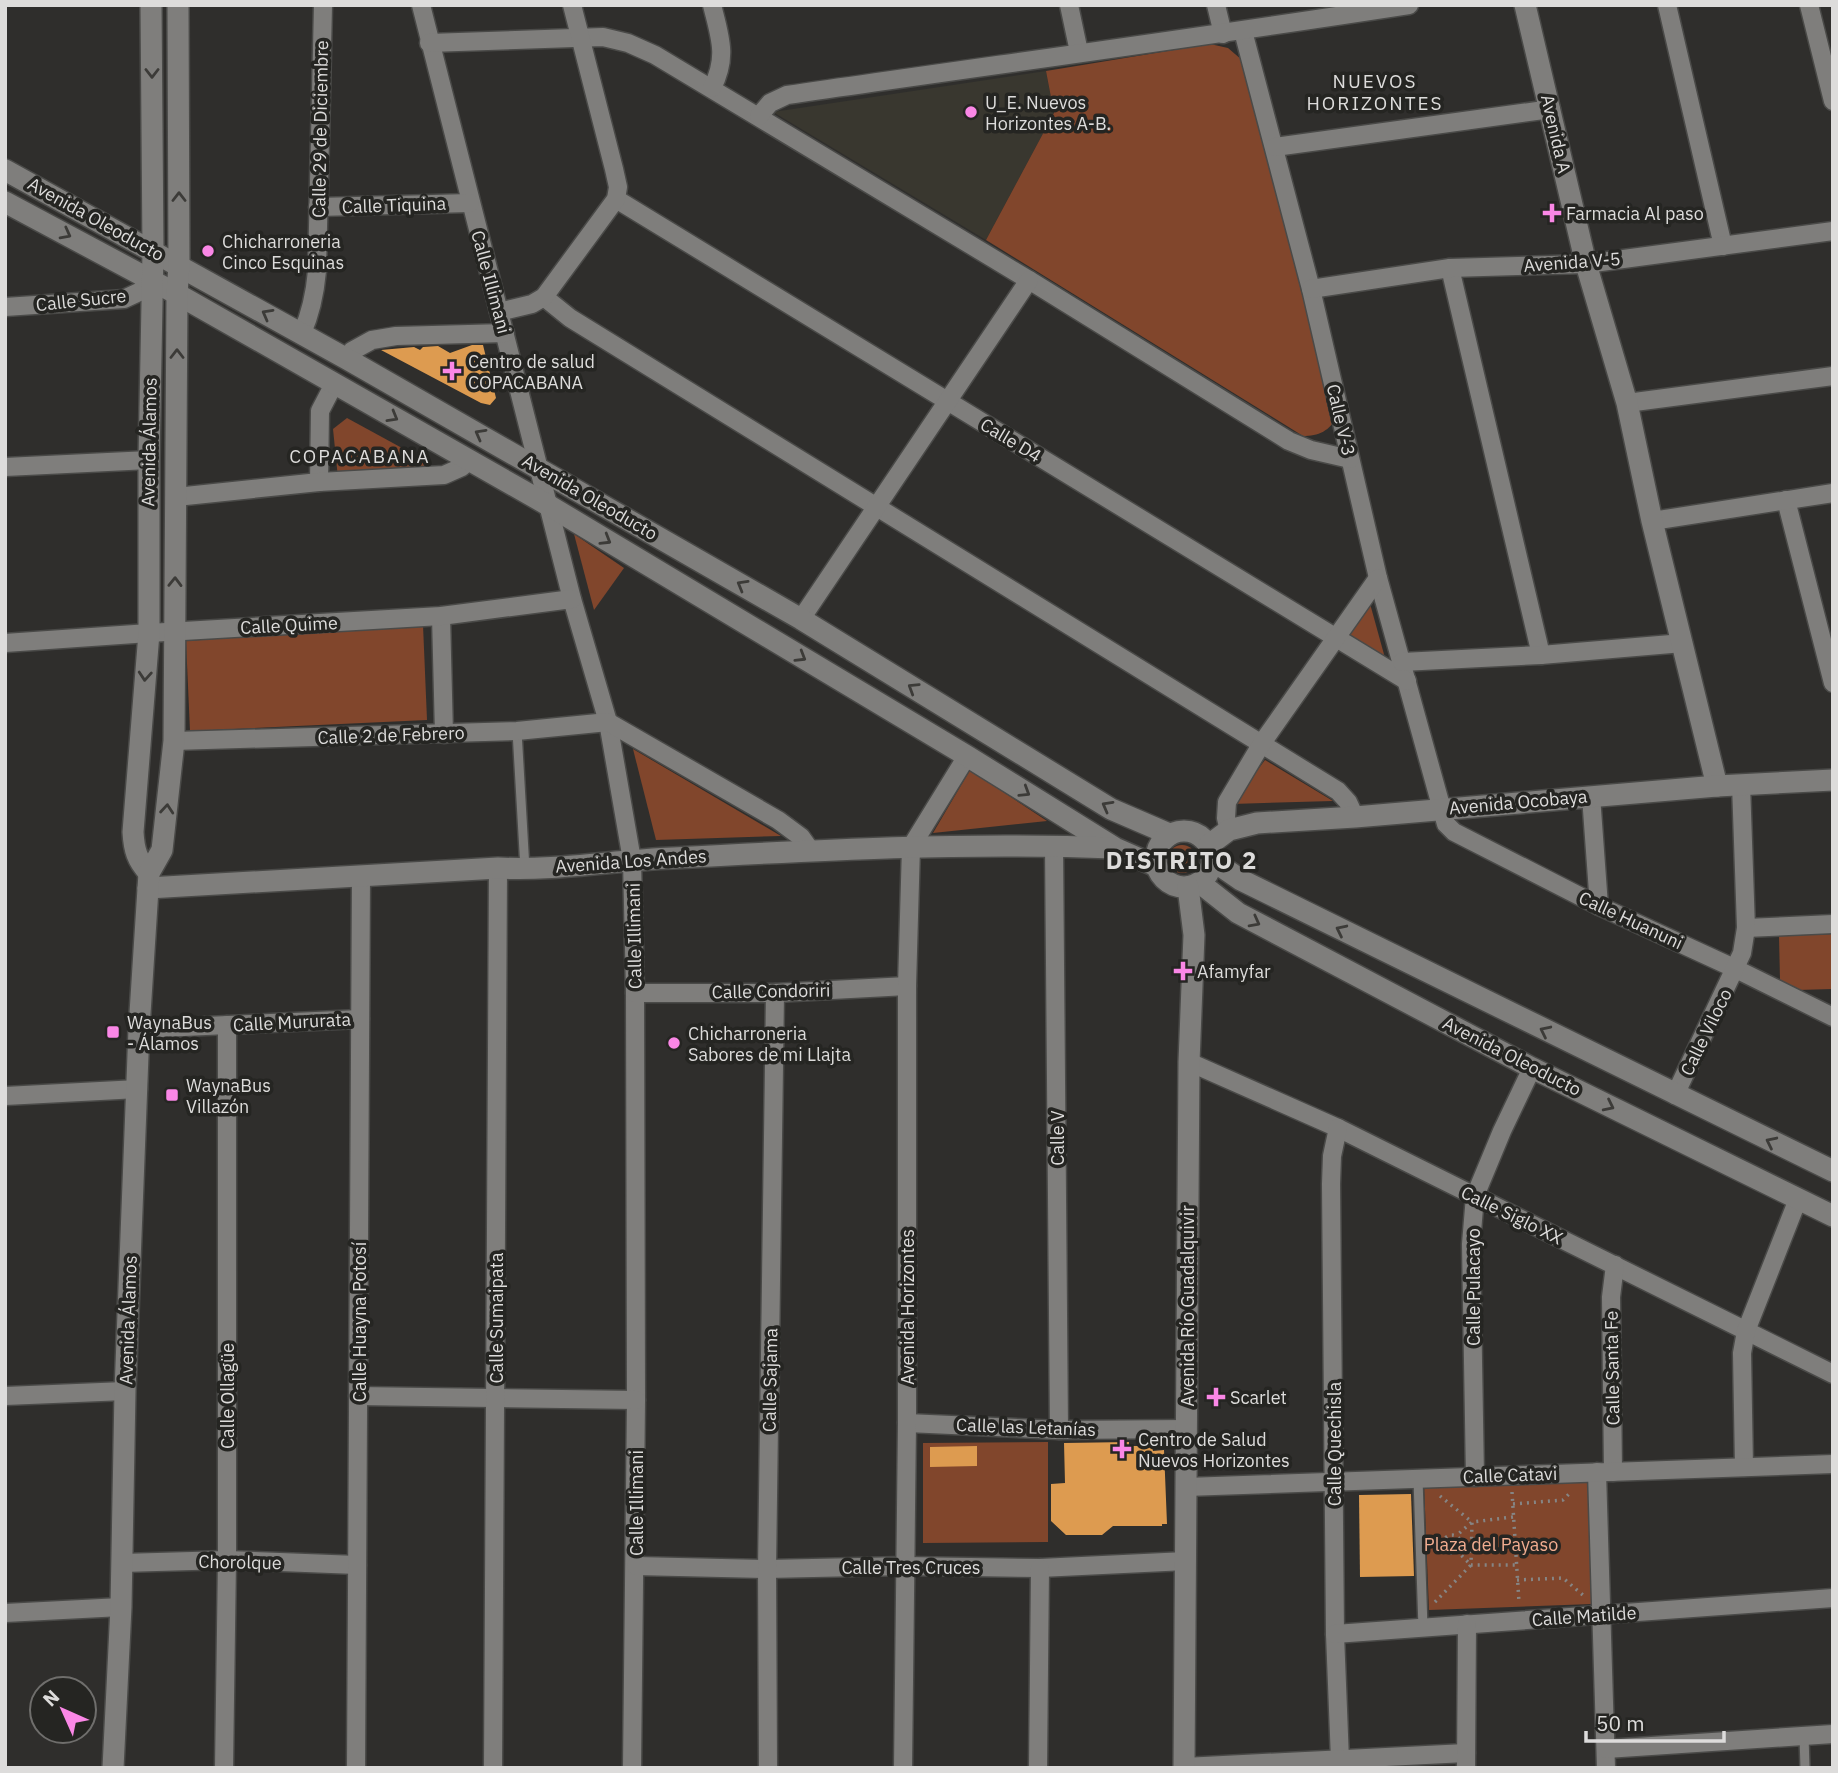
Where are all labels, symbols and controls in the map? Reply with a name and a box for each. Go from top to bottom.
street label: Calle 29 de Diciembre [307,40,333,218]
one-way arrow [144,69,160,79]
district label: NUEVOS HORIZONTES [1306,69,1444,115]
place label: U_E. Nuevos Horizontes A-B. [985,91,1111,135]
street label: Avenida A [1536,92,1576,176]
marker: U_E. Nuevos Horizontes A-B. [963,104,979,120]
street label: Avenida Oleoducto [24,172,168,266]
one-way arrow [171,191,187,201]
street label: Calle Tiquina [341,192,447,218]
place label: Farmacia Al paso [1566,202,1704,225]
marker: Farmacia Al paso [1544,205,1560,221]
one-way arrow [58,226,71,240]
street label: Calle Illimani [466,228,516,336]
place label: Chicharroneria Cinco Esquinas [222,230,344,274]
marker: Chicharroneria Cinco Esquinas [200,243,216,259]
street label: Avenida V-5 [1523,247,1621,277]
street label: Calle Sucre [35,284,127,316]
one-way arrow [261,309,274,322]
one-way arrow [169,349,185,359]
place label: Centro de salud COPACABANA [468,350,595,394]
marker: Centro de salud COPACABANA [442,361,462,381]
street label: Avenida Álamos [136,377,162,507]
street label: Calle V-3 [1322,382,1360,458]
one-way arrow [386,409,398,422]
street label: Calle D4 [976,413,1046,467]
one-way arrow [474,429,487,442]
district label: COPACABANA [289,444,431,468]
street label: Avenida Oleoducto [518,449,662,545]
one-way arrow [599,532,612,545]
one-way arrow [167,576,183,587]
one-way arrow [737,580,750,593]
street label: Calle Quime [240,611,338,639]
one-way arrow [794,649,807,662]
one-way arrow [138,670,153,681]
one-way arrow [907,683,920,696]
street label: Calle 2 de Febrero [317,721,465,749]
one-way arrow [1017,784,1030,797]
street label: Avenida Ocobaya [1448,784,1589,820]
one-way arrow [1101,801,1114,814]
one-way arrow [159,803,174,814]
street label: Avenida Los Andes [555,844,707,878]
district label: DISTRITO 2 [1106,844,1258,876]
street label: Calle Illimani [622,883,646,989]
street label: Calle Huanuni [1575,886,1687,954]
one-way arrow [1248,914,1260,927]
one-way arrow [1336,924,1348,938]
place label: Afamyfar [1197,960,1271,983]
marker: Afamyfar [1175,963,1191,979]
street label: Calle Condoriri [711,978,831,1004]
street label: Calle Viloco [1675,985,1737,1079]
street label: Calle Mururata [232,1007,352,1037]
place label: WaynaBus - Álamos [127,1011,212,1055]
street label: Avenida Oleoducto [1439,1011,1585,1101]
place label: Chicharroneria Sabores de mi Llajta [688,1022,851,1066]
marker: WaynaBus - Álamos [105,1024,121,1040]
one-way arrow [1540,1025,1552,1039]
marker: Chicharroneria Sabores de mi Llajta [666,1035,682,1051]
place label: WaynaBus Villazón [186,1074,271,1118]
marker: WaynaBus Villazón [164,1087,180,1103]
one-way arrow [1602,1097,1614,1111]
street label: Calle V [1046,1110,1069,1166]
one-way arrow [1766,1136,1778,1150]
street label: Calle Siglo XX [1457,1180,1567,1250]
street label: Avenida Río Guadalquivir [1176,1205,1199,1407]
street label: Calle Pulacayo [1462,1228,1485,1346]
street label: Avenida Horizontes [896,1229,919,1385]
street label: Calle Huayna Potosí [348,1241,371,1402]
street label: Calle Sumaipata [485,1252,508,1384]
street label: Avenida Álamos [114,1255,142,1385]
street label: Calle Santa Fe [1599,1310,1624,1425]
street label: Calle Sajama [758,1327,782,1432]
street label: Calle Ollagüe [216,1343,239,1449]
street label: Calle Quechisla [1323,1381,1346,1506]
place label: Scarlet [1230,1386,1287,1409]
marker: Scarlet [1208,1389,1224,1405]
street label: Calle las Letanías [956,1413,1096,1441]
place label: Centro de Salud Nuevos Horizontes [1138,1428,1290,1472]
marker: Centro de Salud Nuevos Horizontes [1112,1439,1132,1459]
street label: Calle Illimani [625,1450,648,1556]
street label: Calle Catavi [1462,1462,1558,1488]
park label: Plaza del Payaso [1424,1533,1558,1556]
street label: Chorolque [198,1550,282,1574]
street label: Calle Tres Cruces [841,1556,981,1579]
street label: Calle Matilde [1531,1601,1637,1631]
north arrow [28,1675,98,1745]
text: N [38,1685,64,1711]
scale bar [1586,1700,1724,1744]
text: 50 m [1596,1709,1645,1737]

